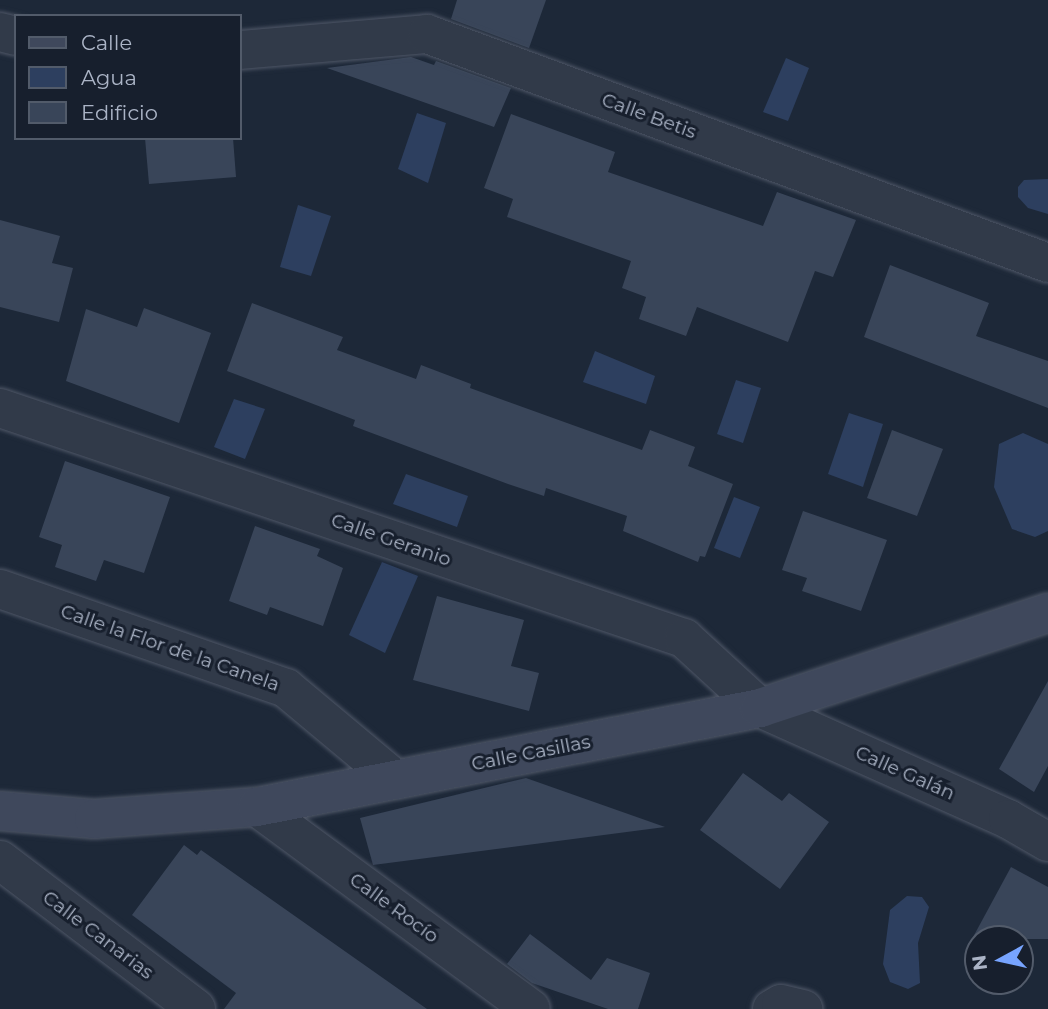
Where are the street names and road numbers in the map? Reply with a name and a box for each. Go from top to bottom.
street label: Calle Betis [599,88,699,144]
street label: Calle Geranio [328,509,454,571]
street label: Calle la Flor de la Canela [58,600,282,696]
street label: Calle Casillas [470,730,592,776]
street label: Calle Galán [852,741,958,805]
street label: Calle Rocío [345,868,443,948]
street label: Calle Canarias [38,886,158,984]

